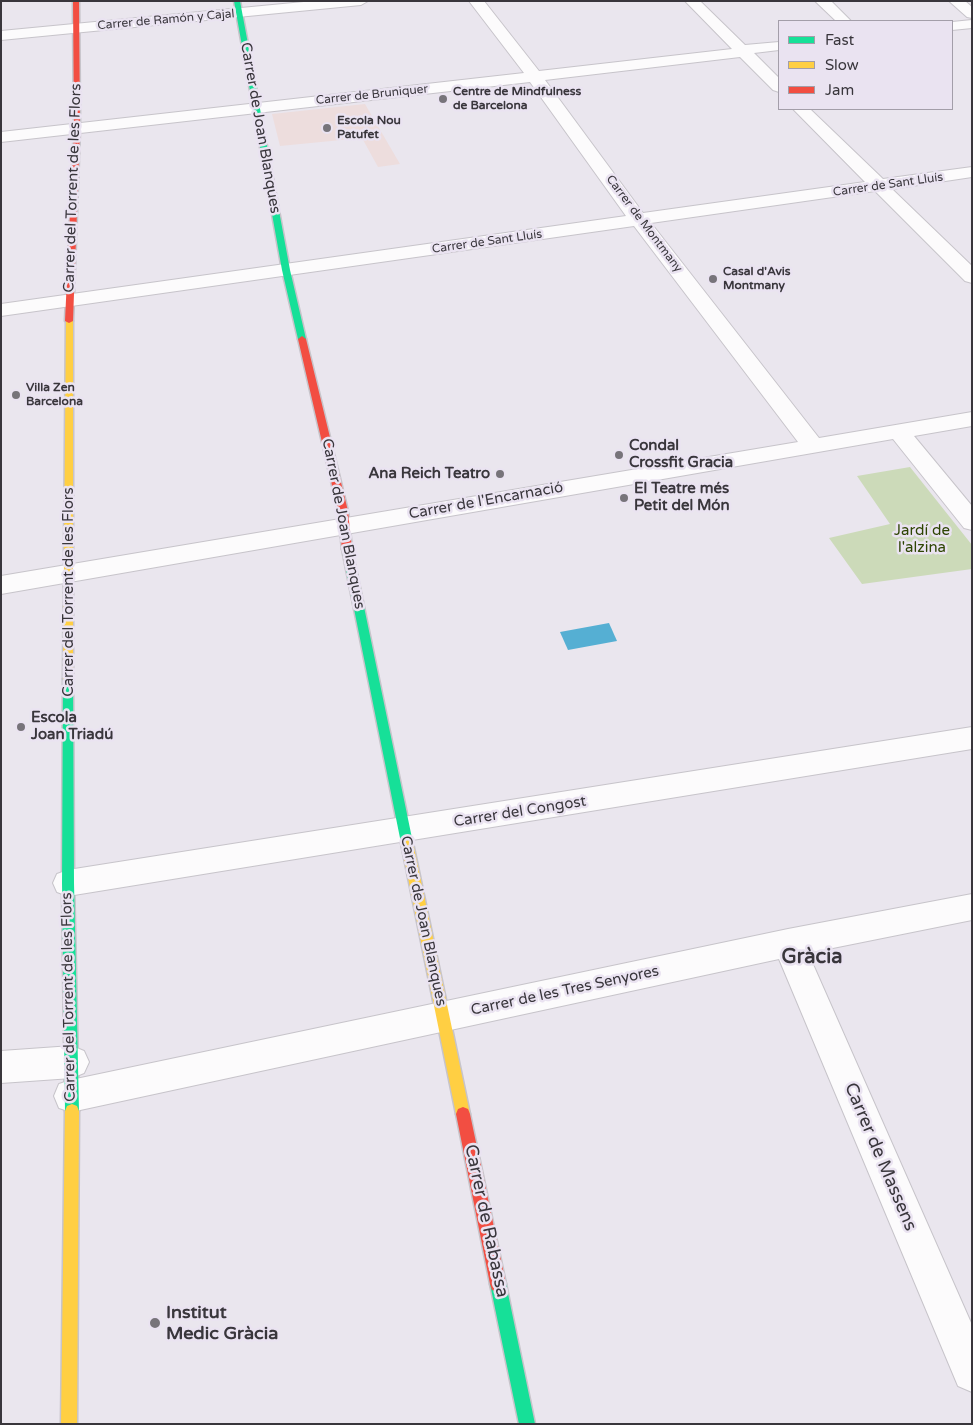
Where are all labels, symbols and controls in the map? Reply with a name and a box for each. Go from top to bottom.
street label: Carrer de Ramón y Cajal [97,7,235,33]
legend [778,20,953,110]
text: Fast [825,31,854,49]
street label: Carrer de Joan Blanques [236,41,284,215]
text: Slow [825,56,859,74]
text: Jam [825,81,854,99]
street label: Carrer de Bruniquer [315,82,429,108]
street label: Carrer del Torrent de les Flors [60,83,86,293]
place label: Centre de Mindfulness de Barcelona [453,85,581,113]
marker: Centre de Mindfulness de Barcelona [437,93,449,105]
place label: Escola Nou Patufet [337,114,401,142]
marker: Escola Nou Patufet [321,122,333,134]
street label: Carrer de Sant Lluís [832,170,944,200]
street label: Carrer de Montmany [603,173,685,275]
street label: Carrer de Sant Lluís [431,227,543,257]
place label: Casal d'Avis Montmany [723,265,791,293]
marker: Casal d'Avis Montmany [707,273,719,285]
place label: Villa Zen Barcelona [26,381,83,409]
marker: Villa Zen Barcelona [10,389,22,401]
street label: Carrer de Joan Blanques [318,437,368,611]
place label: Condal Crossfit Gracia [629,437,733,472]
marker: Condal Crossfit Gracia [613,449,625,461]
place label: Ana Reich Teatro [368,465,490,483]
marker: Ana Reich Teatro [494,468,506,480]
street label: Carrer de l'Encarnació [407,479,565,523]
place label: El Teatre més Petit del Món [634,480,730,515]
street label: Carrer del Torrent de les Flors [60,487,78,697]
marker: El Teatre més Petit del Món [618,492,630,504]
park label: Jardí de l'alzina [894,522,950,557]
place label: Escola Joan Triadú [31,709,113,744]
marker: Escola Joan Triadú [15,721,27,733]
street label: Carrer del Congost [453,793,587,831]
street label: Carrer de Joan Blanques [396,834,450,1008]
street label: Carrer del Torrent de les Flors [58,892,80,1102]
district label: Gràcia [782,946,842,970]
street label: Carrer de les Tres Senyores [469,962,661,1020]
street label: Carrer de Massens [839,1080,921,1234]
street label: Carrer de Rabassa [459,1142,513,1300]
place label: Institut Medic Gràcia [166,1302,278,1345]
marker: Institut Medic Gràcia [148,1316,162,1330]

